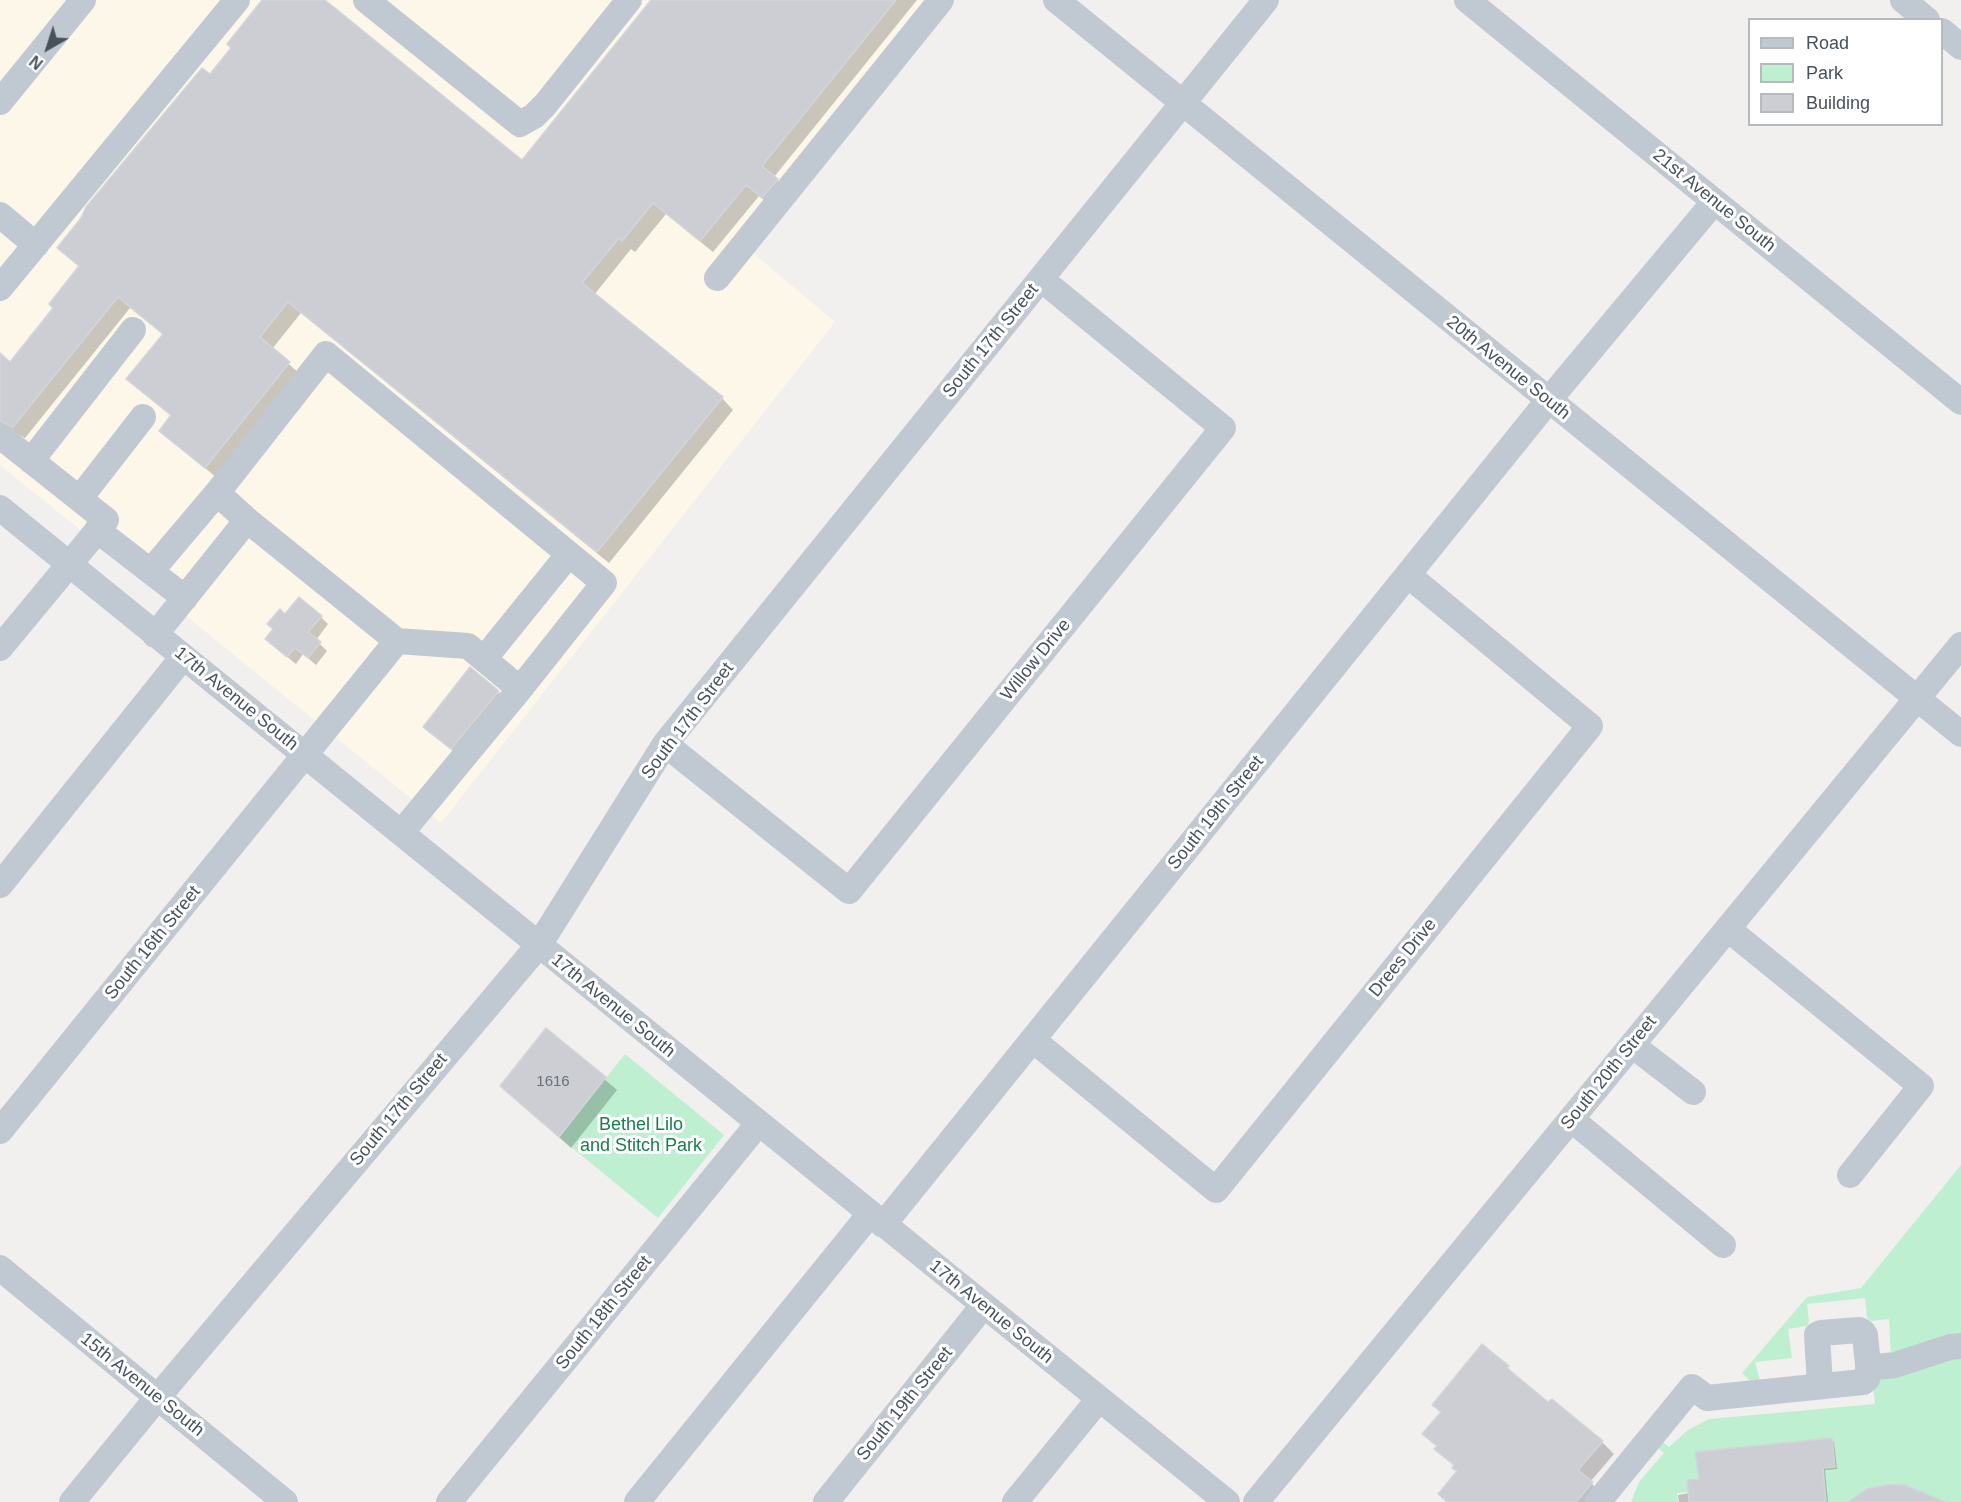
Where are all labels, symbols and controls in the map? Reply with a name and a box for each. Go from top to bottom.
north arrow [18,18,78,78]
legend [1748,18,1943,126]
text: Road [1806,33,1849,53]
text: N [27,52,46,73]
text: Park [1806,63,1843,83]
text: Building [1806,93,1870,113]
street label: 21st Avenue South [1648,145,1780,257]
street label: South 17th Street [939,280,1043,402]
street label: 20th Avenue South [1442,312,1574,424]
street label: Willow Drive [996,615,1076,705]
street label: 17th Avenue South [170,643,302,755]
street label: South 17th Street [637,659,739,783]
street label: South 19th Street [1164,752,1268,874]
street label: South 16th Street [101,882,205,1004]
street label: Drees Drive [1365,914,1441,1002]
street label: 17th Avenue South [547,950,679,1062]
street label: South 20th Street [1557,1012,1661,1134]
street label: South 17th Street [346,1049,452,1171]
house number: 1616 [536,1073,570,1091]
park label: Bethel Lilo and Stitch Park [580,1114,702,1156]
street label: South 18th Street [552,1252,656,1374]
street label: 17th Avenue South [925,1256,1057,1368]
street label: 15th Avenue South [76,1329,208,1441]
street label: South 19th Street [853,1343,957,1465]

